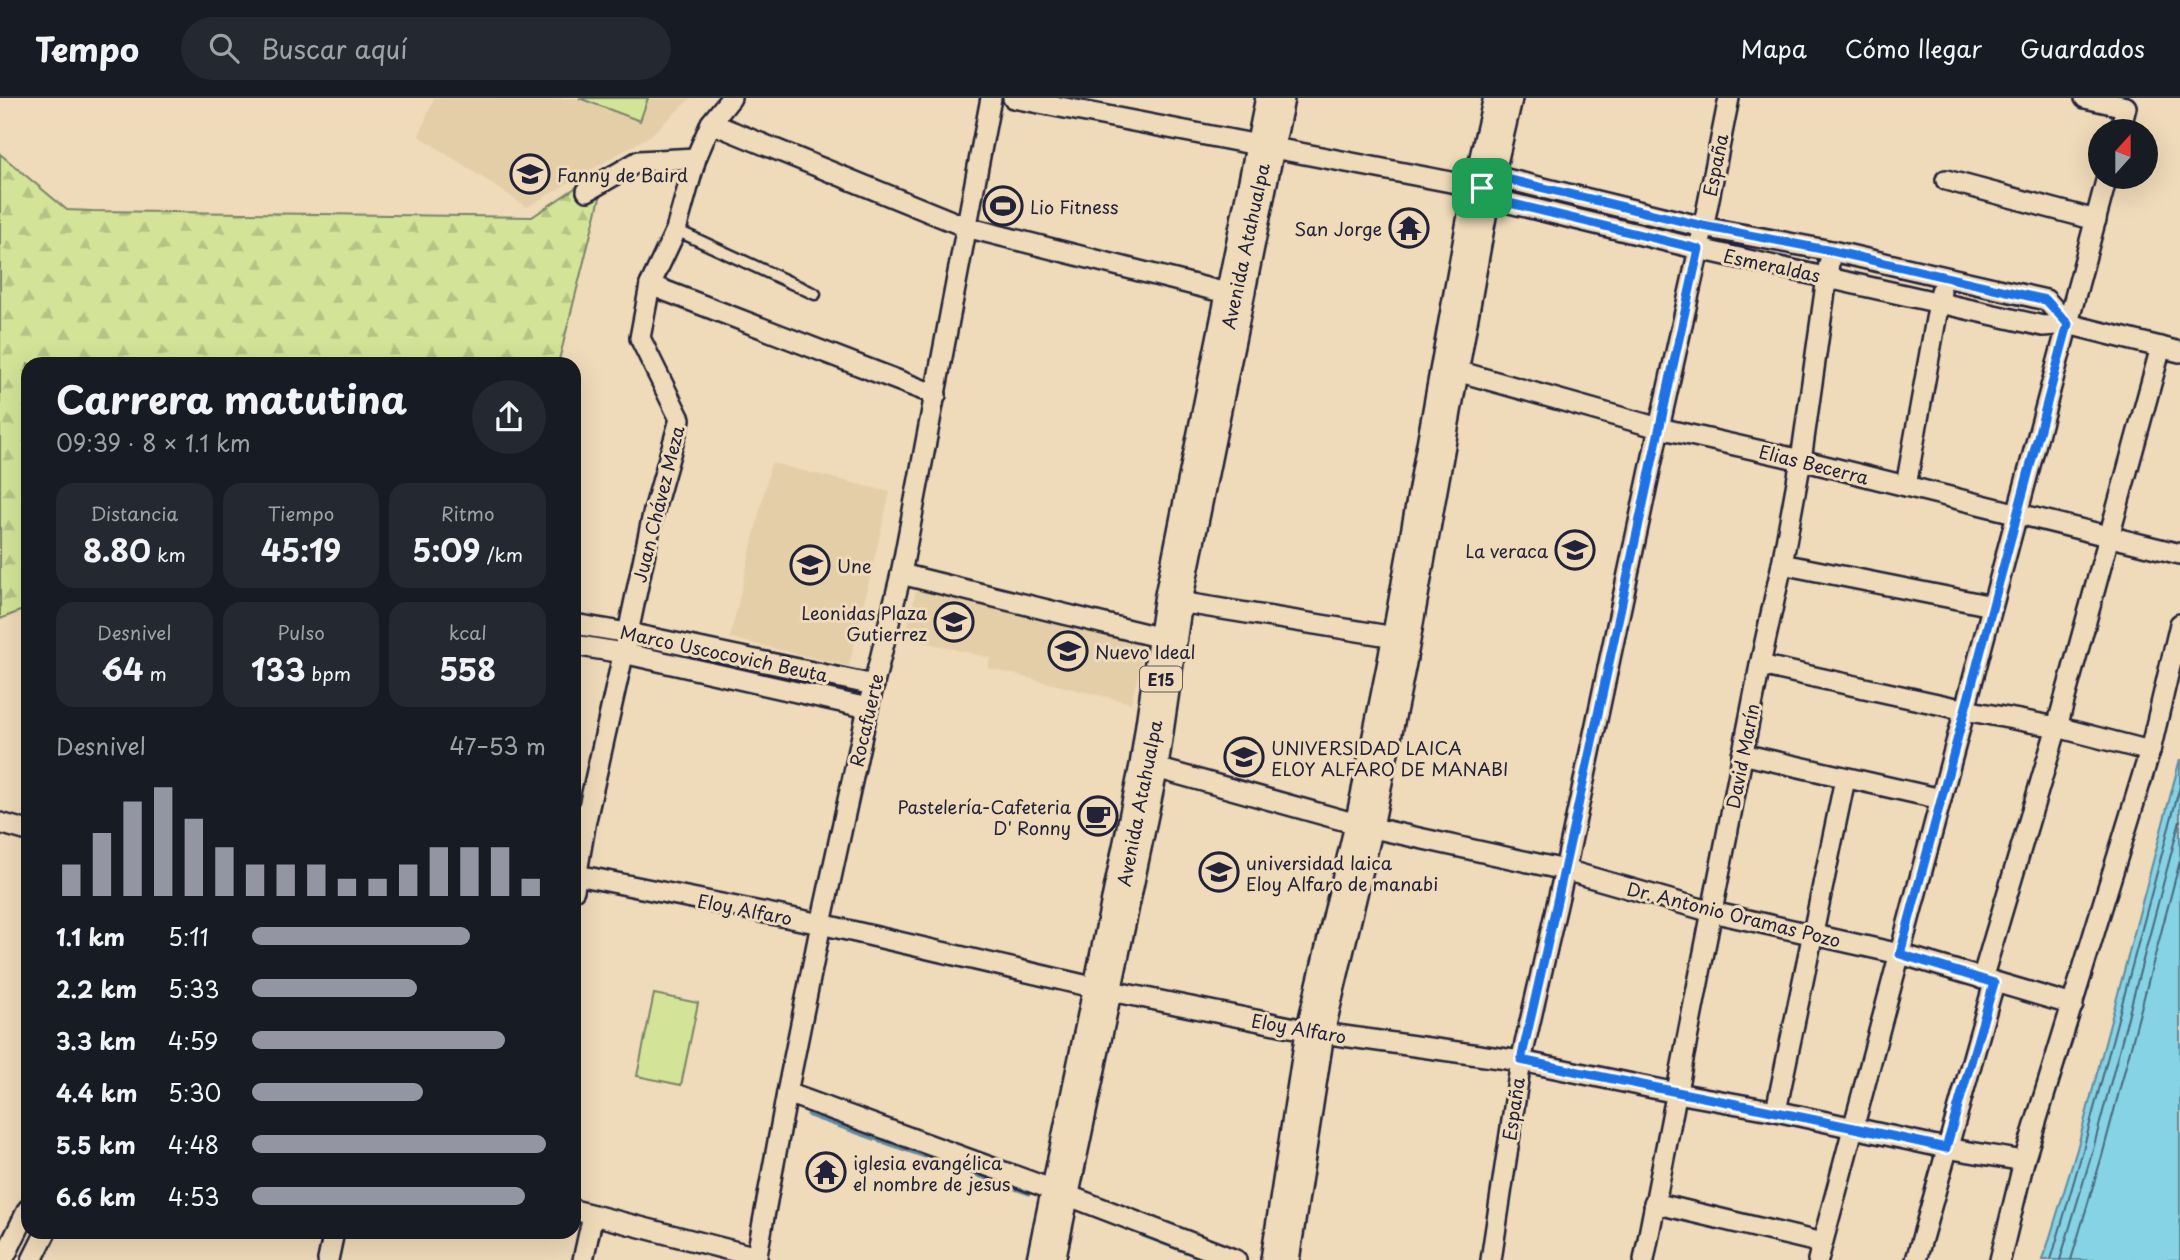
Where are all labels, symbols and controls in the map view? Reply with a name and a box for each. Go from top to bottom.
search box [181,17,671,80]
text: Tempo [35,23,139,73]
icon: search [205,29,243,67]
text: Buscar aquí [261,29,408,68]
text: Mapa [1741,30,1807,66]
text: Cómo llegar [1845,30,1982,66]
text: Guardados [2020,30,2145,66]
north arrow [2088,119,2158,189]
map controls [2088,119,2158,189]
street label: España [1696,131,1734,199]
school or university icon: Fanny de Baird [509,153,551,195]
pin [1452,158,1512,218]
street label: Avenida Atahualpa [1214,160,1276,332]
place label: Fanny de Baird [557,161,688,188]
icon: arrive [1463,169,1501,207]
sports icon: Lio Fitness [982,185,1024,227]
place label: Lio Fitness [1030,193,1118,220]
temple icon: San Jorge [1388,207,1430,249]
place label: San Jorge [1294,215,1382,242]
street label: Esmeraldas [1721,242,1823,288]
text: Carrera matutina [56,370,407,427]
button: share [472,380,546,454]
street label: Juan Chávez Meza [625,422,691,585]
text: 09:39 · 8 × 1.1 km [56,425,251,460]
street label: Elias Becerra [1756,437,1872,491]
text: Distancia [91,499,178,527]
text: Tiempo [268,499,334,527]
text: Ritmo [441,499,494,527]
text: 8.80 [83,527,151,572]
text: 45:19 [261,527,341,572]
text: 5:09 [412,527,480,572]
school or university icon: La veraca [1554,529,1596,571]
place label: La veraca [1465,537,1549,564]
text: km [151,540,186,568]
text: /km [480,540,523,568]
school or university icon: Une [789,544,831,586]
place label: Une [837,552,872,579]
place label: Leonidas Plaza Gutierrez [801,599,928,647]
school or university icon: Leonidas Plaza Gutierrez [933,601,975,643]
text: Desnivel [97,618,171,646]
text: Pulso [277,618,325,646]
text: kcal [449,618,487,646]
street label: Marco Uscocovich Beuta [618,618,831,688]
school or university icon: Nuevo Ideal [1047,630,1089,672]
place label: Nuevo Ideal [1095,638,1195,665]
text: 64 [102,646,143,691]
text: 133 [251,646,305,691]
text: 558 [439,646,496,691]
text: m [143,659,167,687]
text: bpm [305,659,351,687]
road number: E15 [1140,666,1182,692]
street label: Rocafuerte [842,671,890,769]
street label: David Marín [1719,701,1765,811]
street label: Avenida Atahualpa [1110,717,1168,889]
text: Desnivel [56,728,146,763]
text: 47–53 m [449,728,546,763]
place label: UNIVERSIDAD LAICA ELOY ALFARO DE MANABI [1271,734,1509,782]
school or university icon: UNIVERSIDAD LAICA ELOY ALFARO DE MANABI [1223,736,1265,778]
place label: Pastelería-Cafeteria D' Ronny [897,793,1072,841]
cafe icon: Pastelería-Cafeteria D' Ronny [1077,795,1119,837]
place label: universidad laica Eloy Alfaro de manabi [1246,849,1438,897]
school or university icon: universidad laica Eloy Alfaro de manabi [1198,851,1240,893]
street label: Dr. Antonio Oramas Pozo [1624,874,1844,954]
street label: Eloy Alfaro [695,887,795,931]
text: 1.1 km [56,919,125,954]
text: 5:11 [168,919,209,954]
text: 2.2 km [56,971,137,1006]
text: 5:33 [168,971,220,1006]
street label: Eloy Alfaro [1249,1006,1349,1050]
text: 3.3 km [56,1023,136,1058]
text: 4:59 [168,1023,218,1058]
text: 4.4 km [56,1075,137,1110]
text: 5:30 [168,1075,221,1110]
street label: España [1495,1075,1531,1142]
text: 5.5 km [56,1127,136,1162]
text: 4:48 [168,1127,219,1162]
place label: iglesia evangélica el nombre de jesus [853,1149,1010,1197]
temple icon: iglesia evangélica el nombre de jesus [805,1151,847,1193]
text: 6.6 km [56,1179,136,1214]
text: 4:53 [168,1179,219,1214]

